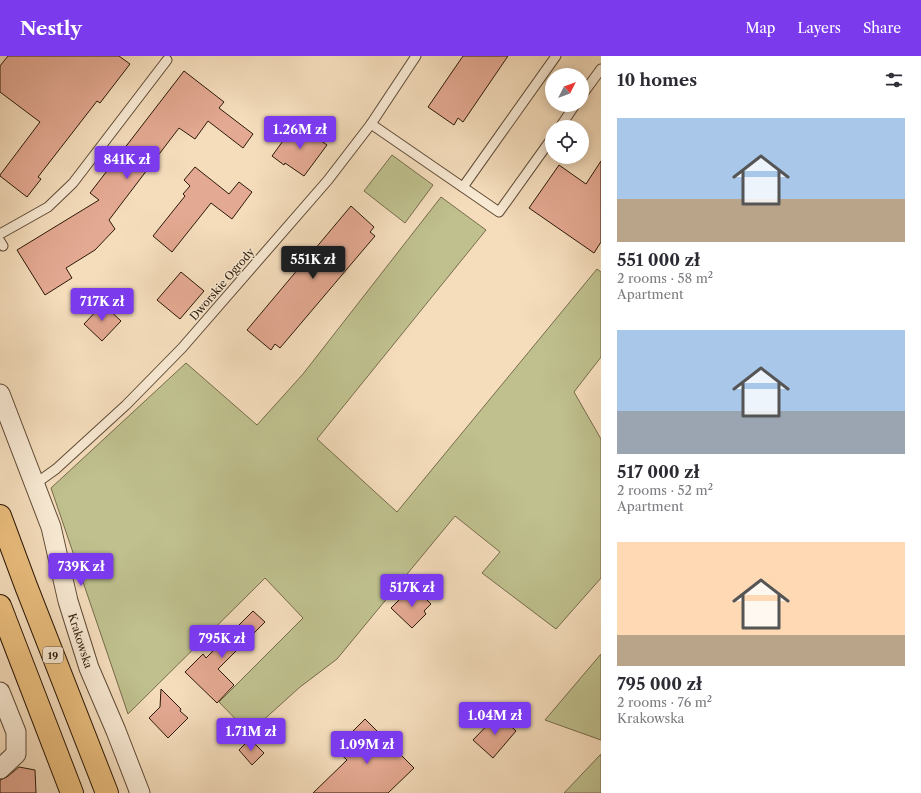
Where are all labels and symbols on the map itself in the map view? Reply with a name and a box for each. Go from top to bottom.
north arrow [545,68,589,112]
pin: 1.26M zł [259,116,341,150]
pin: 841K zł [90,146,164,180]
street label: Dworskie Ogrody [187,244,258,323]
pin: 551K zł [276,246,350,280]
pin: 717K zł [65,288,139,322]
pin: 739K zł [44,553,118,587]
pin: 517K zł [375,574,449,608]
street label: Krakowska [65,611,96,670]
pin: 795K zł [185,625,259,659]
road number: 19 [43,647,63,663]
pin: 1.04M zł [454,702,536,736]
pin: 1.71M zł [210,718,292,752]
pin: 1.09M zł [326,731,408,765]

